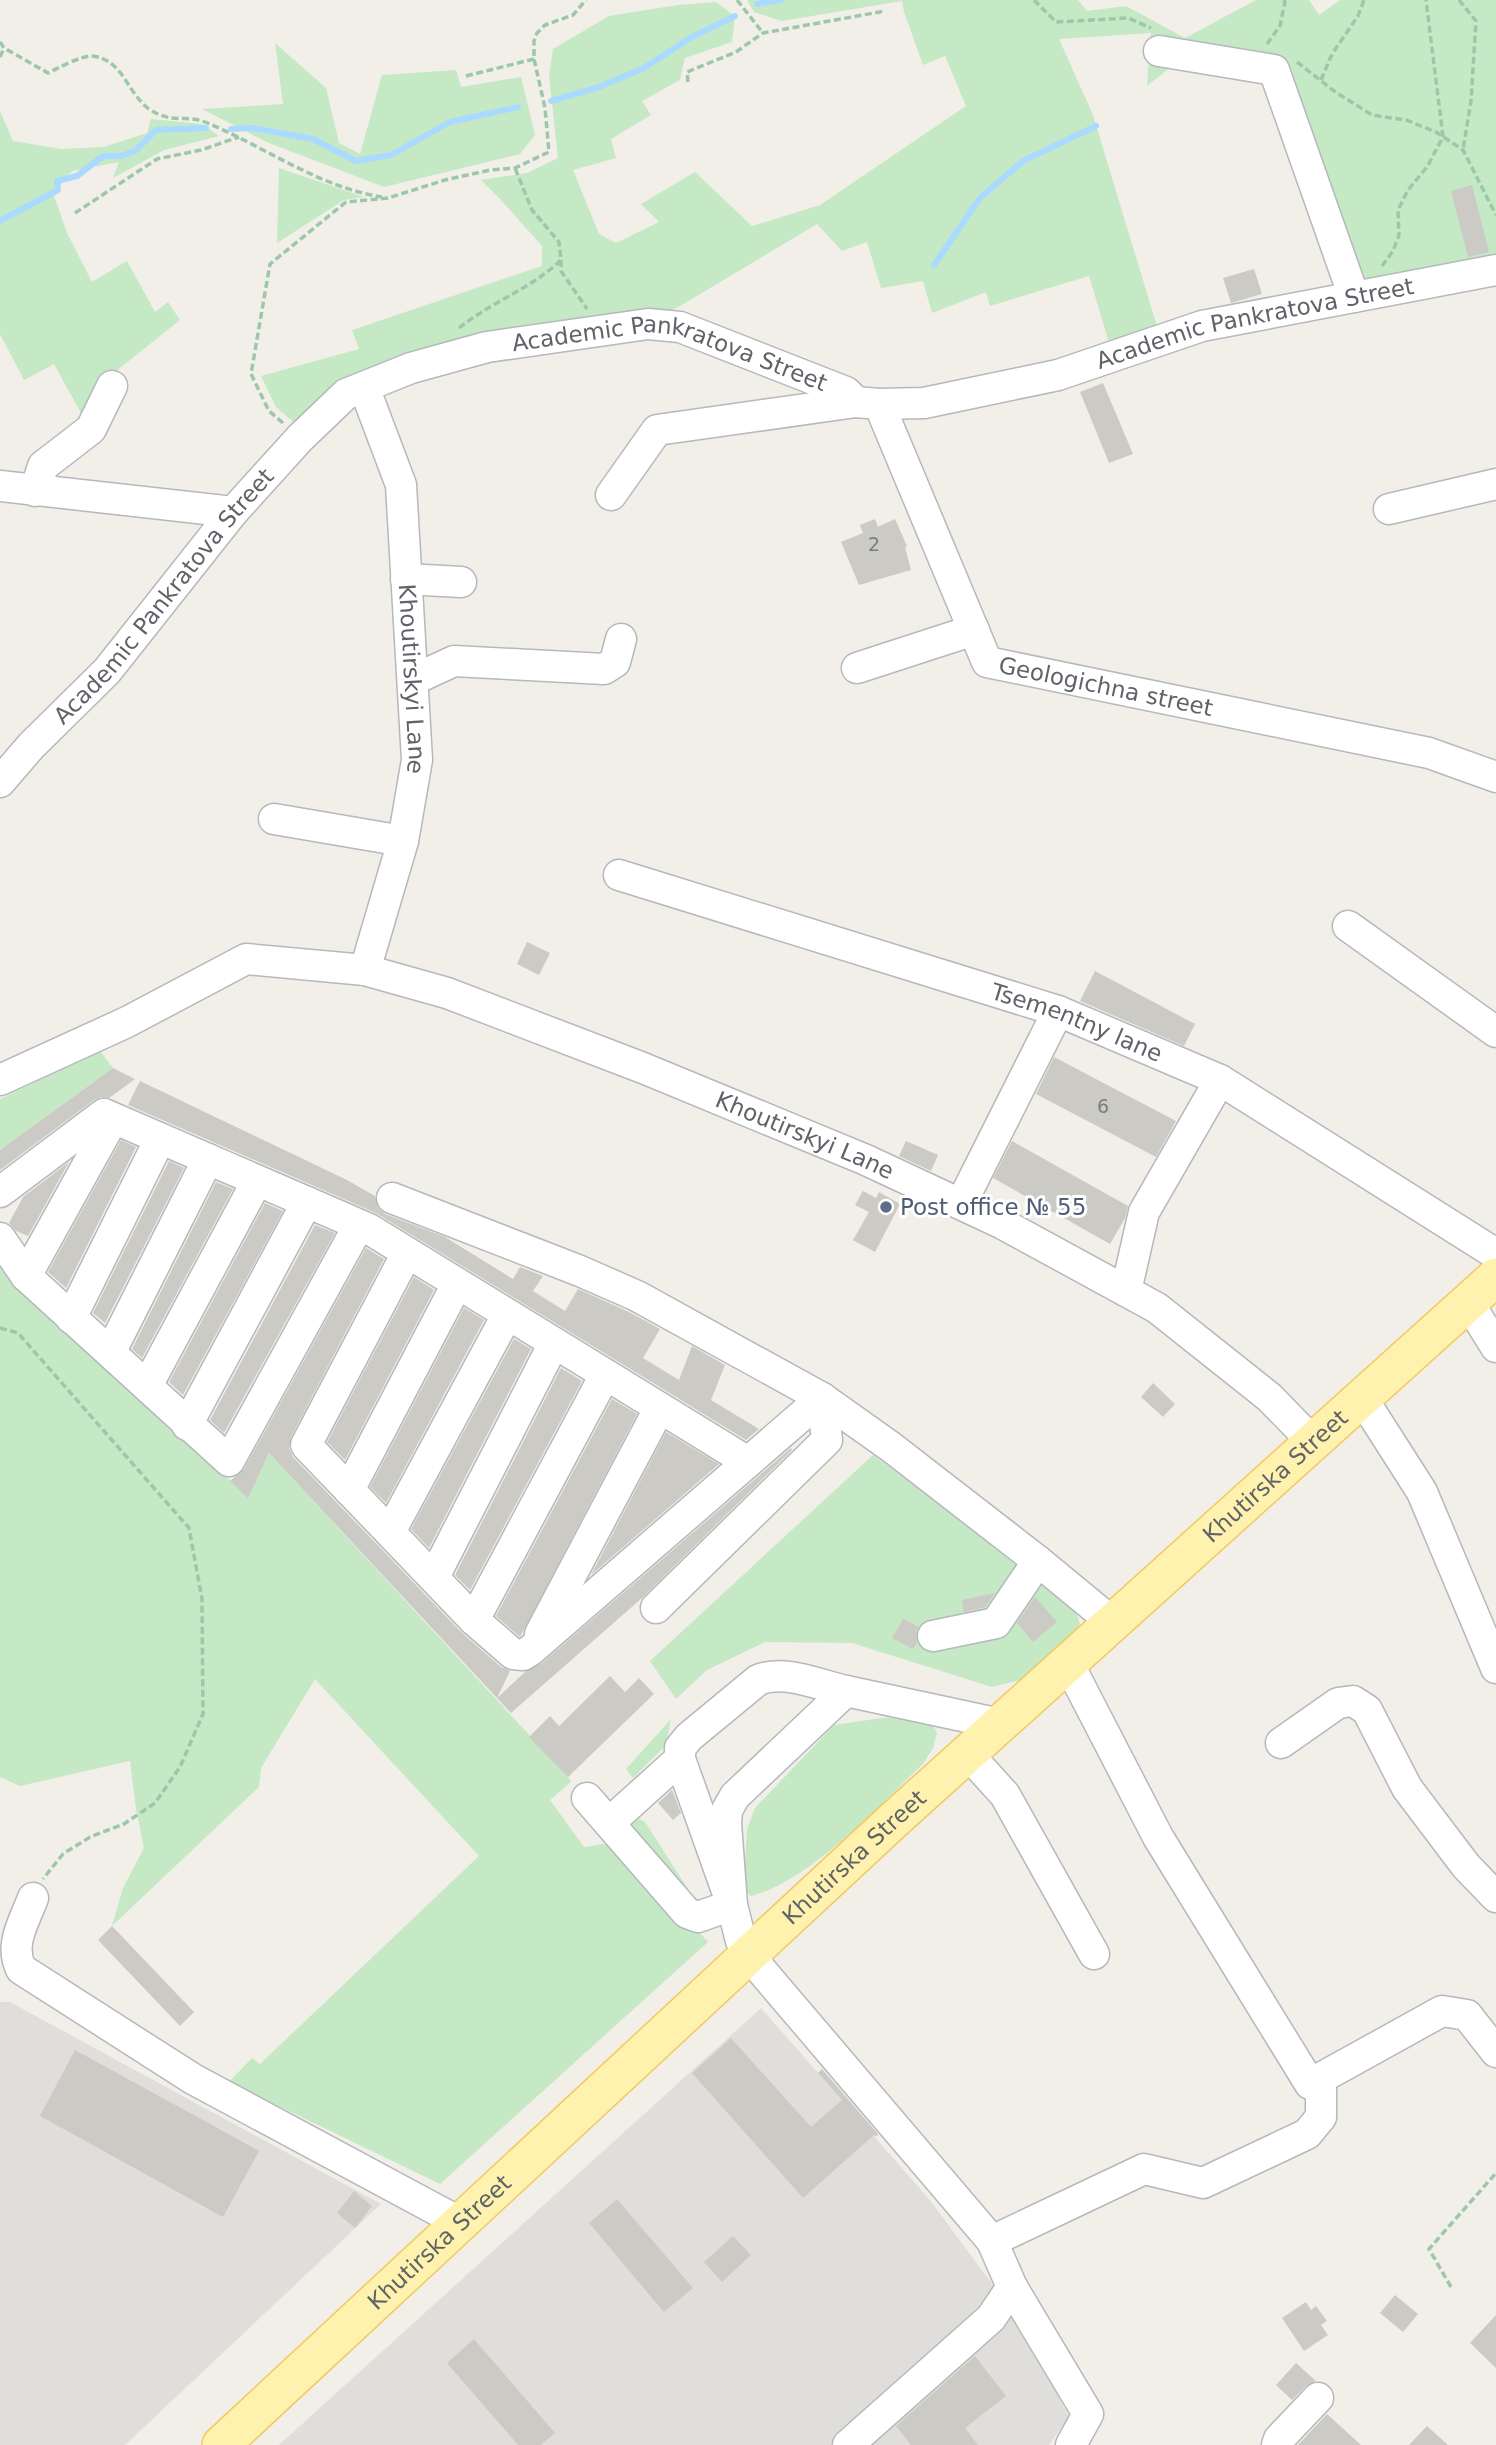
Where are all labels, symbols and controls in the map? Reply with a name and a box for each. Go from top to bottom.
street label: Academic Pankratova Street [1093,273,1416,374]
street label: Academic Pankratova Street [510,311,831,396]
street label: Academic Pankratova Street [48,463,279,729]
house number: 2 [868,533,880,555]
street label: Khoutirskyi Lane [394,583,430,776]
street label: Geologichna street [996,652,1215,721]
street label: Tsementny lane [987,978,1166,1067]
street label: Khoutirskyi Lane [712,1086,898,1184]
house number: 6 [1097,1095,1109,1117]
place label: Post office № 55 [900,1194,1086,1220]
marker: Post office № 55 [878,1199,894,1215]
street label: Khutirska Street [1198,1404,1353,1548]
street label: Khutirska Street [777,1785,931,1930]
street label: Khutirska Street [363,2170,516,2315]

